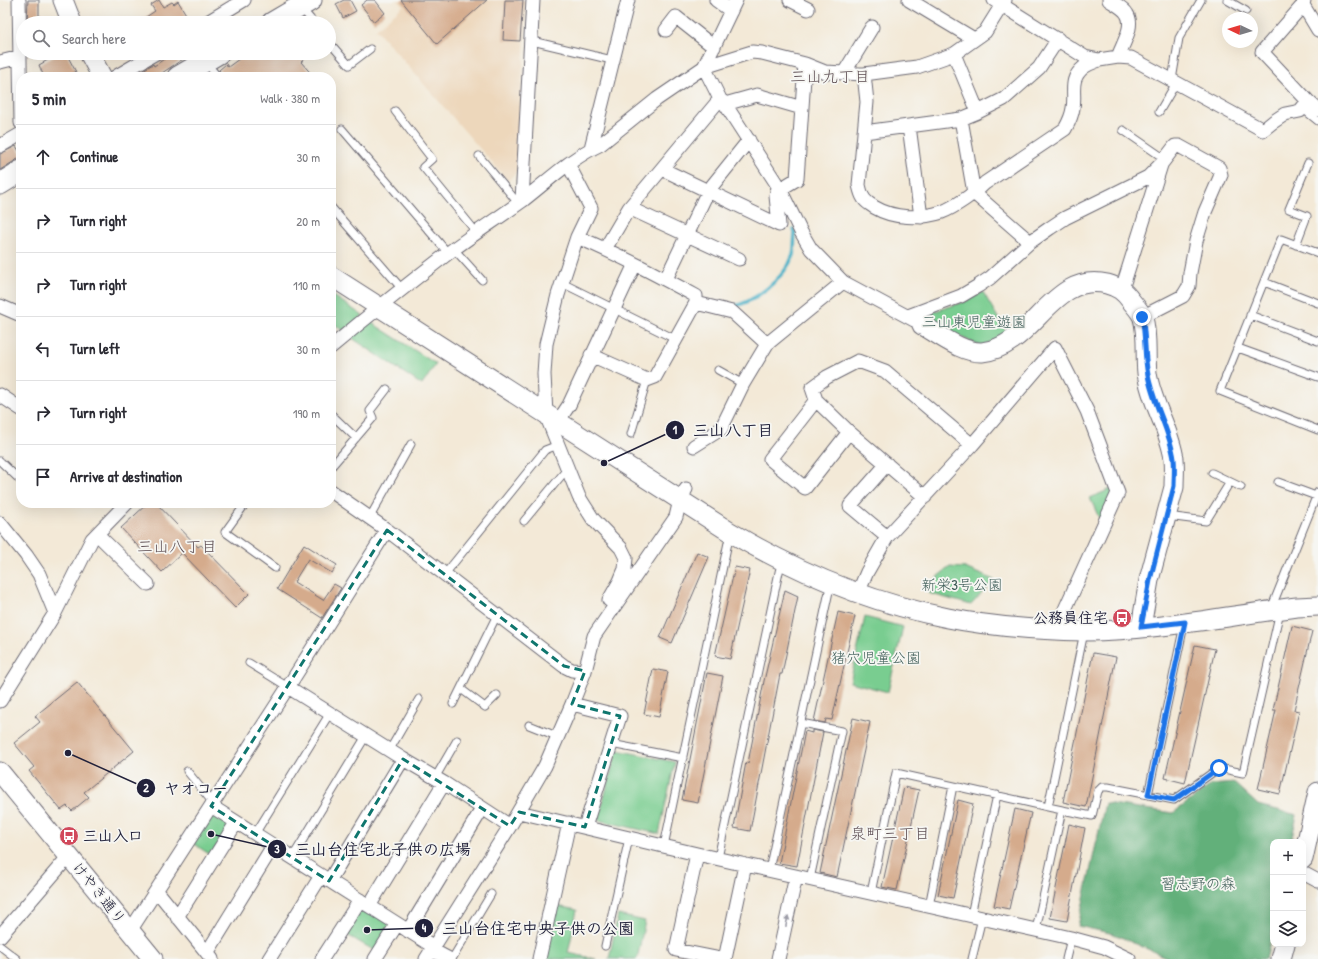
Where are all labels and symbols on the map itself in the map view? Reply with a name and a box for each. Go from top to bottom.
north arrow [1222,12,1258,48]
district label: 三山九丁目 [790,65,870,87]
route end [1133,308,1151,326]
park label: 三山東児童遊園 [921,311,1027,332]
callout: 三山八丁目 [665,416,781,444]
text: 三山八丁目 [693,419,773,441]
text: 1 [673,421,678,438]
district label: 三山八丁目 [137,535,217,557]
park label: 新栄3号公園 [921,574,1003,595]
place label: 公務員住宅 [1033,607,1108,628]
bus stop icon: 公務員住宅 [1111,607,1133,629]
park label: 猪穴児童公園 [831,647,921,668]
route start [1210,759,1228,777]
callout: ヤオコー [136,774,236,802]
text: ヤオコー [164,777,228,799]
text: 2 [143,779,149,796]
district label: 泉町三丁目 [850,822,930,844]
bus stop icon: 三山入口 [58,825,80,847]
place label: 三山入口 [83,825,143,846]
callout: 三山台住宅北子供の広場 [267,835,479,863]
text: 三山台住宅北子供の広場 [295,838,471,860]
text: 3 [274,840,280,857]
street label: けやき通り [68,857,131,928]
park label: 習志野の森 [1160,873,1236,894]
callout: 三山台住宅中央子供の公園 [414,914,642,942]
one-way arrow [784,915,790,927]
text: 三山台住宅中央子供の公園 [442,917,634,939]
text: 4 [422,919,427,936]

